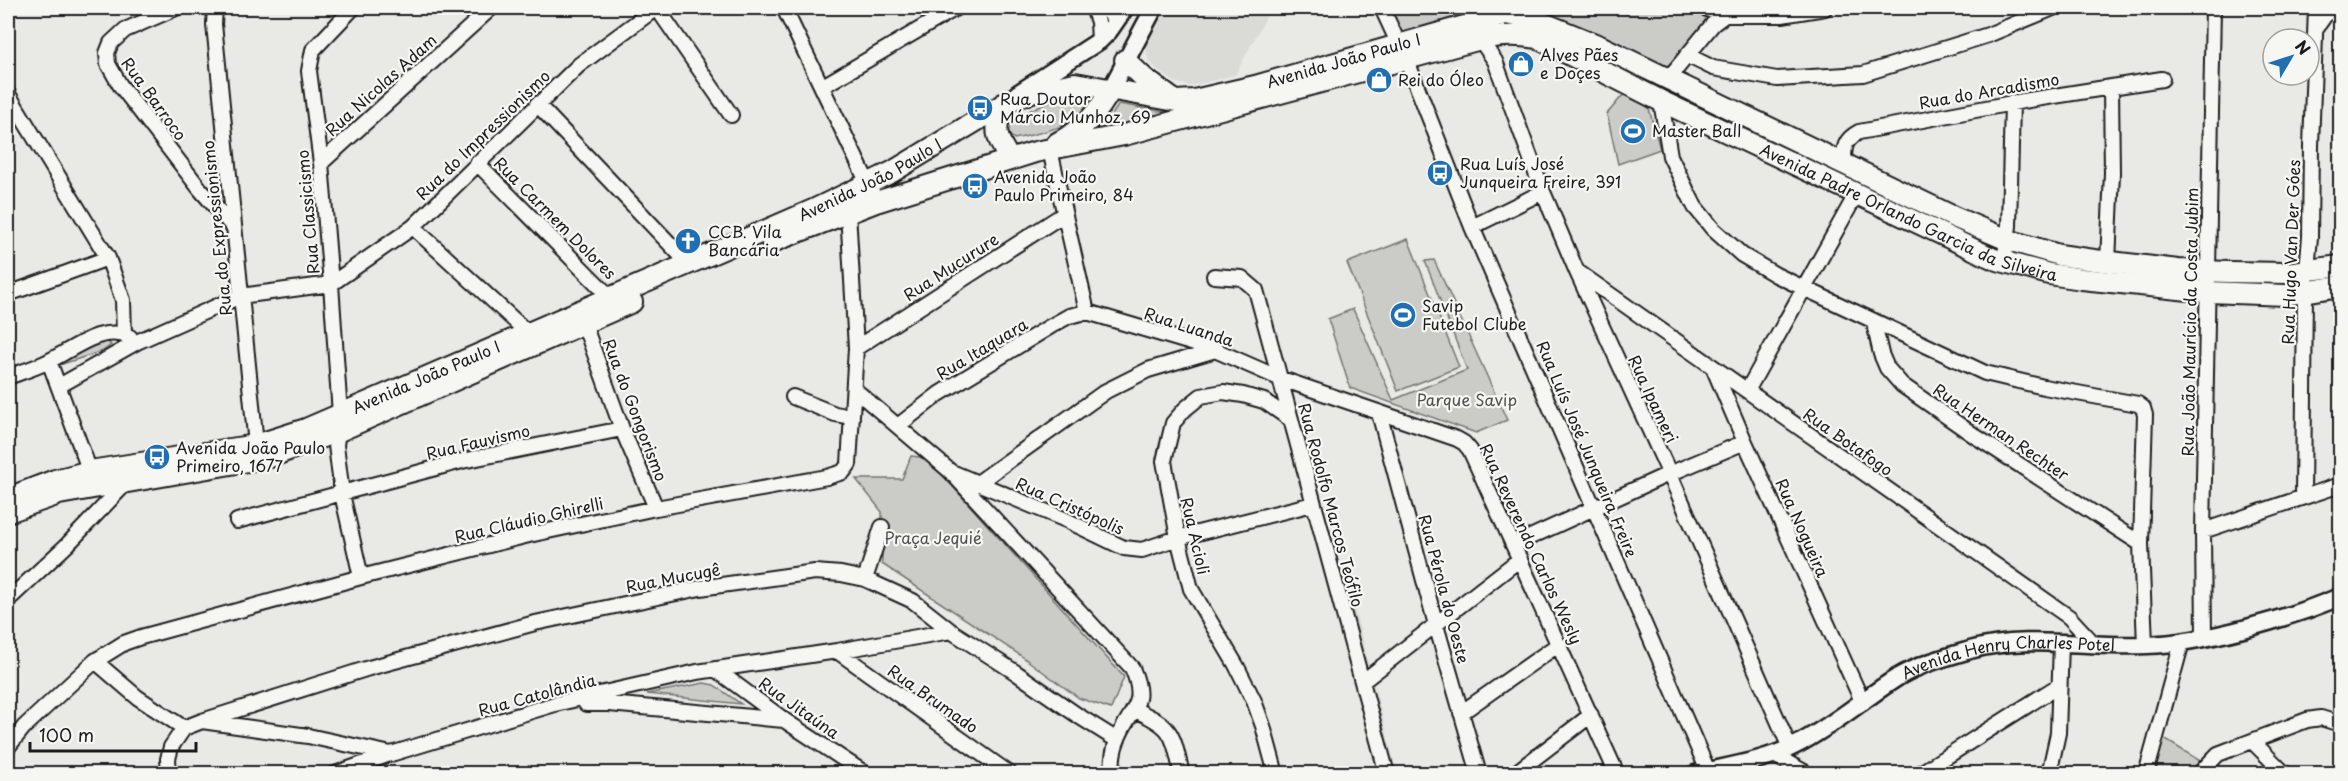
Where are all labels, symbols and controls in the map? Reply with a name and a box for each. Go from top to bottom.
street label: Avenida João Paulo I [1264,26,1423,93]
north arrow [2261,27,2321,87]
street label: Rua Nicolas Adam [319,28,441,141]
text: N [2290,34,2317,59]
place label: Alves Pães e Doçes [1540,42,1618,84]
shop icon: Alves Pães e Doçes [1506,49,1536,79]
street label: Rua Barroco [116,52,193,145]
street label: Rua do Impressionismo [410,64,555,205]
shop icon: Rei do Óleo [1364,65,1394,95]
street label: Rua do Arcadismo [1917,66,2061,114]
place label: Rei do Óleo [1398,67,1484,91]
place label: Rua Doutor Márcio Munhoz, 69 [1000,86,1151,128]
bus stop icon: Rua Doutor Márcio Munhoz, 69 [965,93,995,123]
sports icon: Master Ball [1618,116,1648,146]
place label: Master Ball [1652,118,1741,142]
street label: Avenida João Paulo I [794,131,946,226]
street label: Avenida Padre Orlando Garcia da Silveira [1756,137,2059,286]
street label: Rua do Expressionismo [195,139,237,317]
street label: Rua Classicismo [290,149,324,275]
street label: Rua Carmem Dolores [489,151,622,284]
place label: Rua Luís José Junqueira Freire, 391 [1460,151,1621,193]
bus stop icon: Rua Luís José Junqueira Freire, 391 [1425,158,1455,188]
street label: Rua Hugo Van Der Góes [2275,159,2305,345]
place label: Avenida João Paulo Primeiro, 84 [994,164,1134,206]
bus stop icon: Avenida João Paulo Primeiro, 84 [960,171,990,201]
street label: Rua João Maurício da Costa Jubim [2175,187,2203,457]
place label: CCB. Vila Bancária [708,219,782,261]
church icon: CCB. Vila Bancária [673,226,703,256]
street label: Rua Mucurure [898,226,1003,306]
place label: Savip Futebol Clube [1422,293,1527,335]
street label: Rua Luanda [1141,300,1238,352]
sports icon: Savip Futebol Clube [1388,300,1418,330]
street label: Rua Itaquara [931,311,1032,385]
street label: Avenida João Paulo I [348,334,504,419]
street label: Rua do Gongorismo [598,335,674,484]
street label: Rua Luís José Junqueira Freire [1531,337,1644,561]
street label: Rua Ipameri [1623,351,1685,446]
street label: Rua Herman Rechter [1929,377,2075,486]
park label: Parque Savip [1417,387,1517,411]
street label: Rua Rodolfo Marcos Teófilo [1293,400,1371,609]
street label: Rua Botafogo [1799,401,1898,481]
street label: Rua Fauvismo [424,417,532,465]
place label: Avenida João Paulo Primeiro, 1677 [176,435,325,477]
street label: Rua Reverendo Carlos Wesly [1475,439,1589,648]
bus stop icon: Avenida João Paulo Primeiro, 1677 [142,442,172,472]
street label: Rua Cristópolis [1012,470,1129,540]
street label: Rua Nogueira [1770,474,1835,581]
street label: Rua Cláudio Ghirelli [452,490,606,548]
street label: Rua Acioli [1175,495,1217,577]
street label: Rua Pérola do Oeste [1414,512,1476,666]
park label: Praça Jequié [884,525,982,549]
street label: Rua Mucugê [624,556,722,598]
street label: Avenida Henry Charles Potel [1897,629,2115,684]
street label: Rua Brumado [883,658,984,738]
street label: Rua Catolândia [475,667,599,721]
street label: Rua Jitaúna [754,671,845,744]
scale bar [30,715,196,753]
text: 100 m [39,721,94,748]

